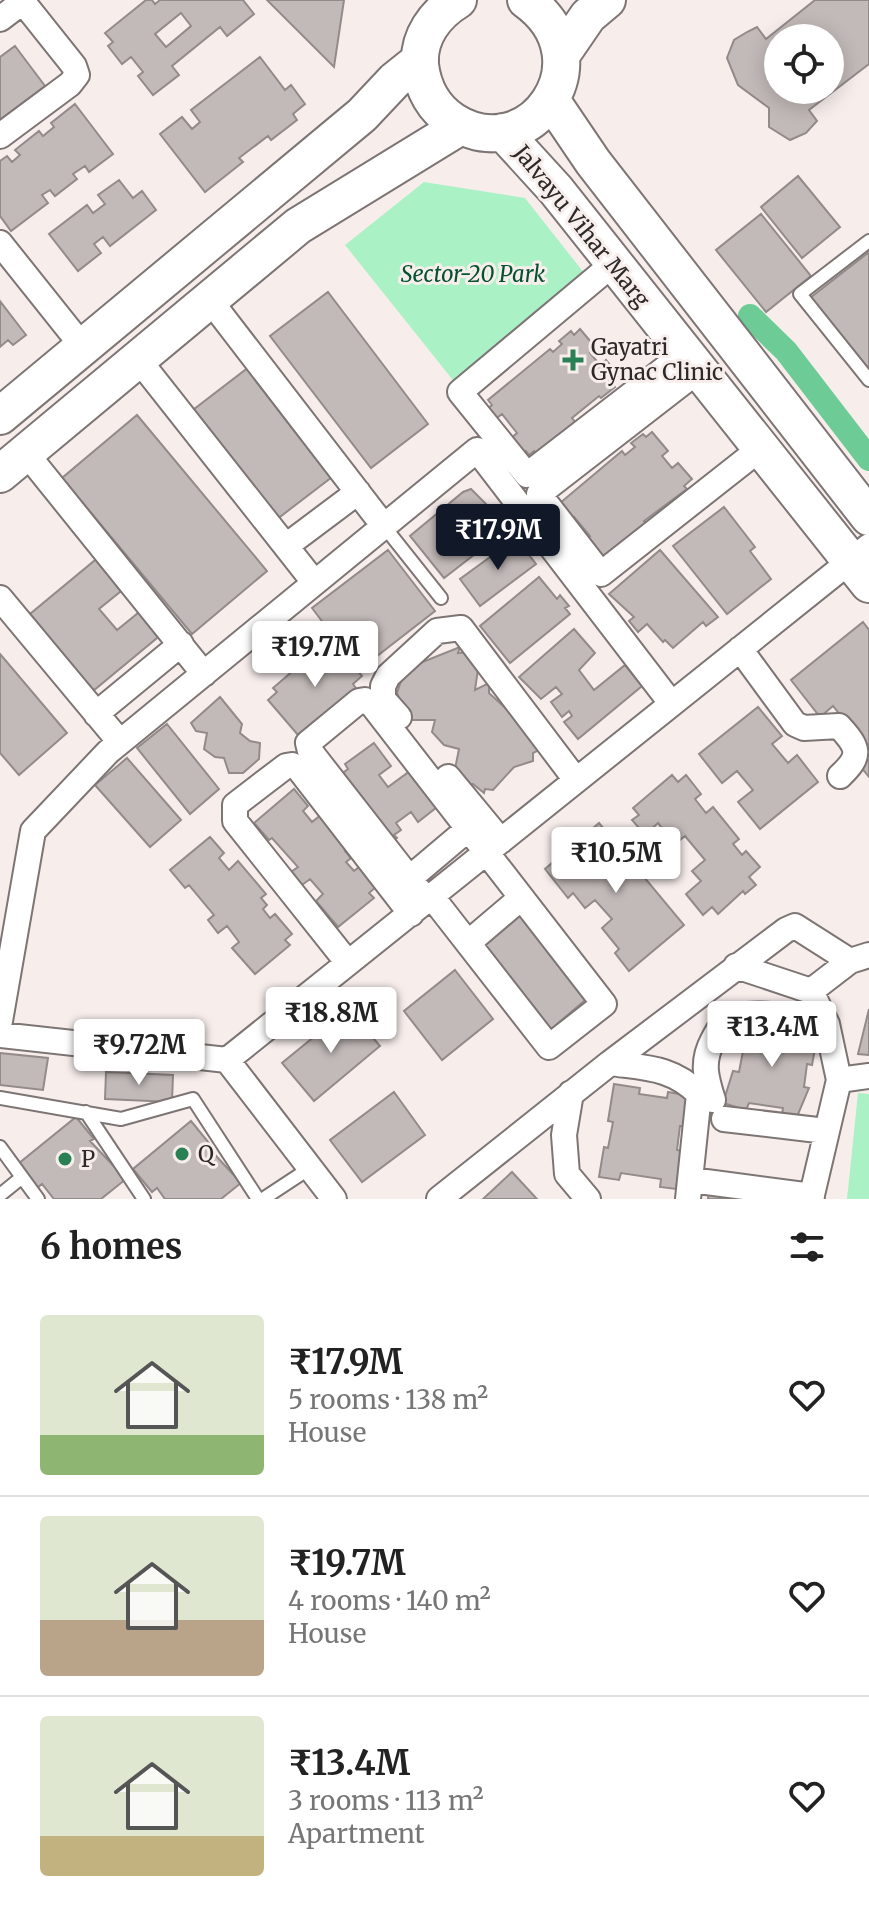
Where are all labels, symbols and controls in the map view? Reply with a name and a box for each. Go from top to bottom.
map controls [764,24,844,104]
button: locate [764,24,844,104]
street label: Jalvayu Vihar Marg [507,138,656,313]
park label: Sector-20 Park [401,260,545,288]
place label: Gayatri Gynac Clinic [591,333,723,386]
marker: Gayatri Gynac Clinic [562,349,584,371]
pin: ₹17.9M [433,504,563,572]
text: ₹17.9M [454,513,542,546]
pin: ₹19.7M [250,621,380,689]
text: ₹19.7M [270,630,360,663]
pin: ₹10.5M [551,827,681,895]
text: ₹10.5M [569,836,663,869]
pin: ₹18.8M [266,987,396,1055]
text: ₹18.8M [284,996,378,1029]
pin: ₹13.4M [707,1001,837,1069]
text: ₹13.4M [725,1010,819,1043]
pin: ₹9.72M [74,1019,204,1087]
text: ₹9.72M [92,1028,186,1061]
place label: Q [198,1140,216,1168]
place label: P [81,1145,95,1173]
marker: Q [173,1145,191,1163]
marker: P [56,1150,74,1168]
icon: filters [785,1225,829,1269]
text: 6 homes [40,1226,182,1268]
text: ₹17.9M [288,1341,403,1383]
icon: home [104,1347,200,1443]
icon: heart [785,1373,829,1417]
text: 5 rooms · 138 m² [288,1383,488,1416]
text: House [288,1416,366,1449]
text: ₹19.7M [288,1542,406,1584]
icon: home [104,1548,200,1644]
icon: heart [785,1574,829,1618]
text: 4 rooms · 140 m² [288,1584,491,1617]
text: House [288,1617,366,1650]
text: ₹13.4M [288,1742,410,1784]
icon: home [104,1748,200,1844]
icon: heart [785,1774,829,1818]
text: 3 rooms · 113 m² [288,1784,484,1817]
text: Apartment [288,1817,425,1850]

